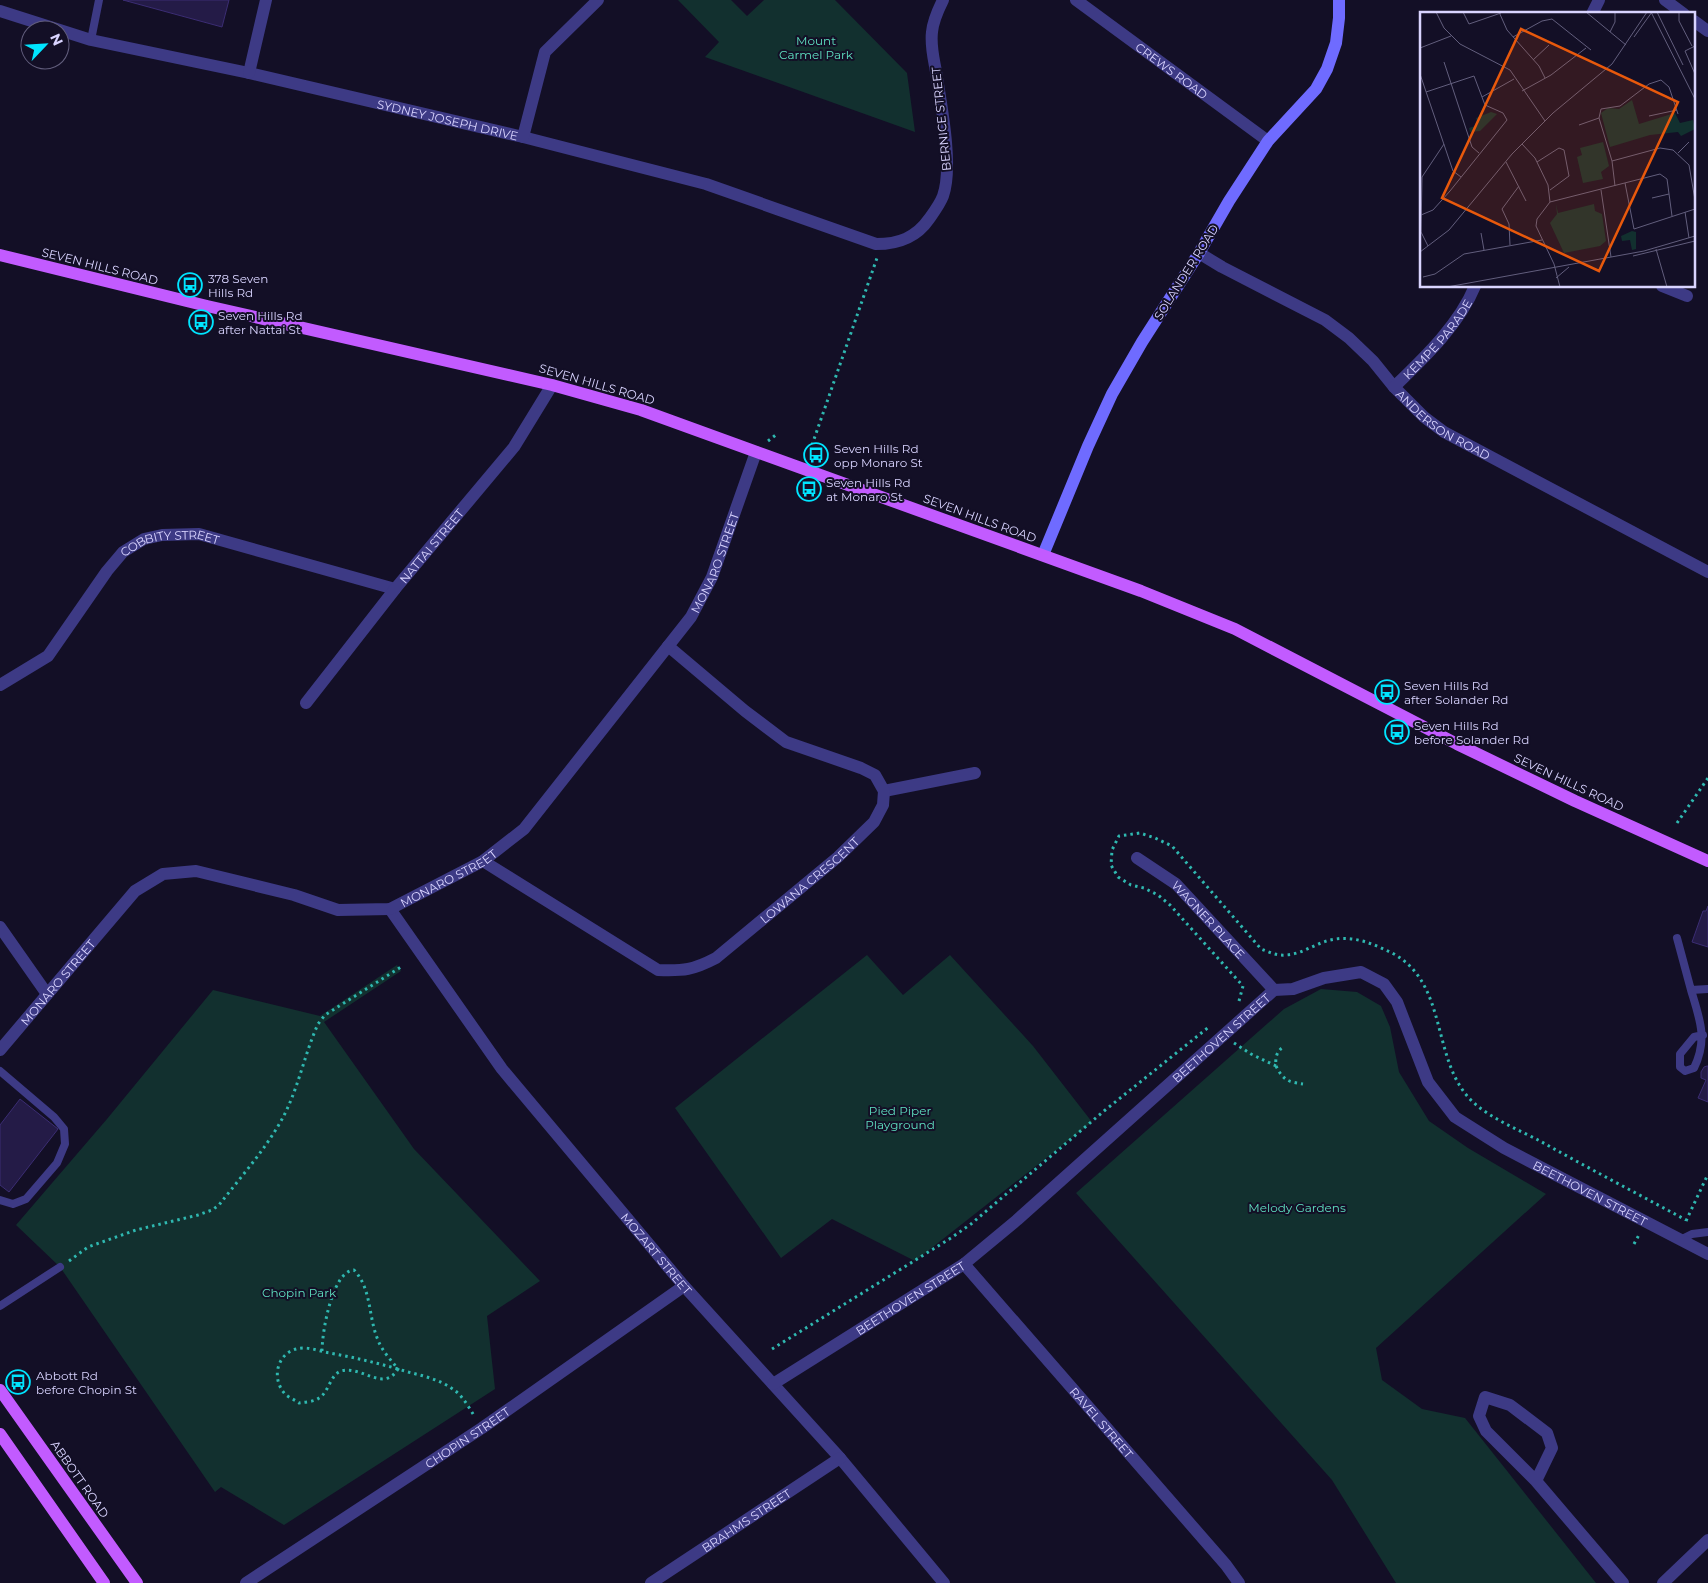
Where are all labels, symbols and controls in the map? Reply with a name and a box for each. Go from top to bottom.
inset map [1420,12,1696,288]
north arrow [20,20,70,70]
text: N [46,31,67,48]
park label: Mount Carmel Park [779,33,854,62]
street label: CREWS ROAD [1133,39,1211,102]
street label: BERNICE STREET [928,66,954,172]
street label: SYDNEY JOSEPH DRIVE [376,96,520,143]
street label: SOLANDER ROAD [1151,221,1221,323]
street label: SEVEN HILLS ROAD [40,244,160,288]
place label: 378 Seven Hills Rd [208,271,268,300]
bus stop icon: 378 Seven Hills Rd [177,272,203,298]
street label: KEMPE PARADE [1400,296,1475,382]
place label: Seven Hills Rd after Nattai St [218,308,303,337]
bus stop icon: Seven Hills Rd after Nattai St [188,309,214,335]
street label: SEVEN HILLS ROAD [537,360,657,408]
street label: ANDERSON ROAD [1393,386,1493,463]
place label: Seven Hills Rd opp Monaro St [834,441,923,470]
bus stop icon: Seven Hills Rd opp Monaro St [803,442,829,468]
place label: Seven Hills Rd at Monaro St [826,475,911,504]
bus stop icon: Seven Hills Rd at Monaro St [796,476,822,502]
street label: SEVEN HILLS ROAD [921,491,1039,546]
street label: NATTAI STREET [396,505,467,586]
street label: MONARO STREET [687,510,742,615]
street label: COBBITY STREET [117,526,221,559]
place label: Seven Hills Rd after Solander Rd [1404,678,1508,707]
bus stop icon: Seven Hills Rd after Solander Rd [1374,679,1400,705]
place label: Seven Hills Rd before Solander Rd [1414,718,1529,747]
bus stop icon: Seven Hills Rd before Solander Rd [1384,719,1410,745]
street label: SEVEN HILLS ROAD [1512,750,1626,814]
street label: LOWANA CRESCENT [757,833,862,926]
street label: MONARO STREET [398,846,500,910]
street label: WAGNER PLACE [1169,877,1248,961]
street label: MONARO STREET [17,936,98,1028]
street label: BEETHOVEN STREET [1169,990,1273,1085]
park label: Pied Piper Playground [865,1103,935,1132]
street label: BEETHOVEN STREET [1531,1157,1650,1229]
park label: Melody Gardens [1248,1200,1346,1215]
street label: MOZART STREET [618,1209,695,1297]
street label: BEETHOVEN STREET [853,1258,968,1338]
park label: Chopin Park [262,1285,337,1300]
place label: Abbott Rd before Chopin St [36,1368,137,1397]
bus stop icon: Abbott Rd before Chopin St [5,1369,31,1395]
street label: RAVEL STREET [1067,1384,1137,1461]
street label: CHOPIN STREET [422,1403,513,1471]
street label: ABBOTT ROAD [48,1437,112,1521]
street label: BRAHMS STREET [699,1485,794,1555]

